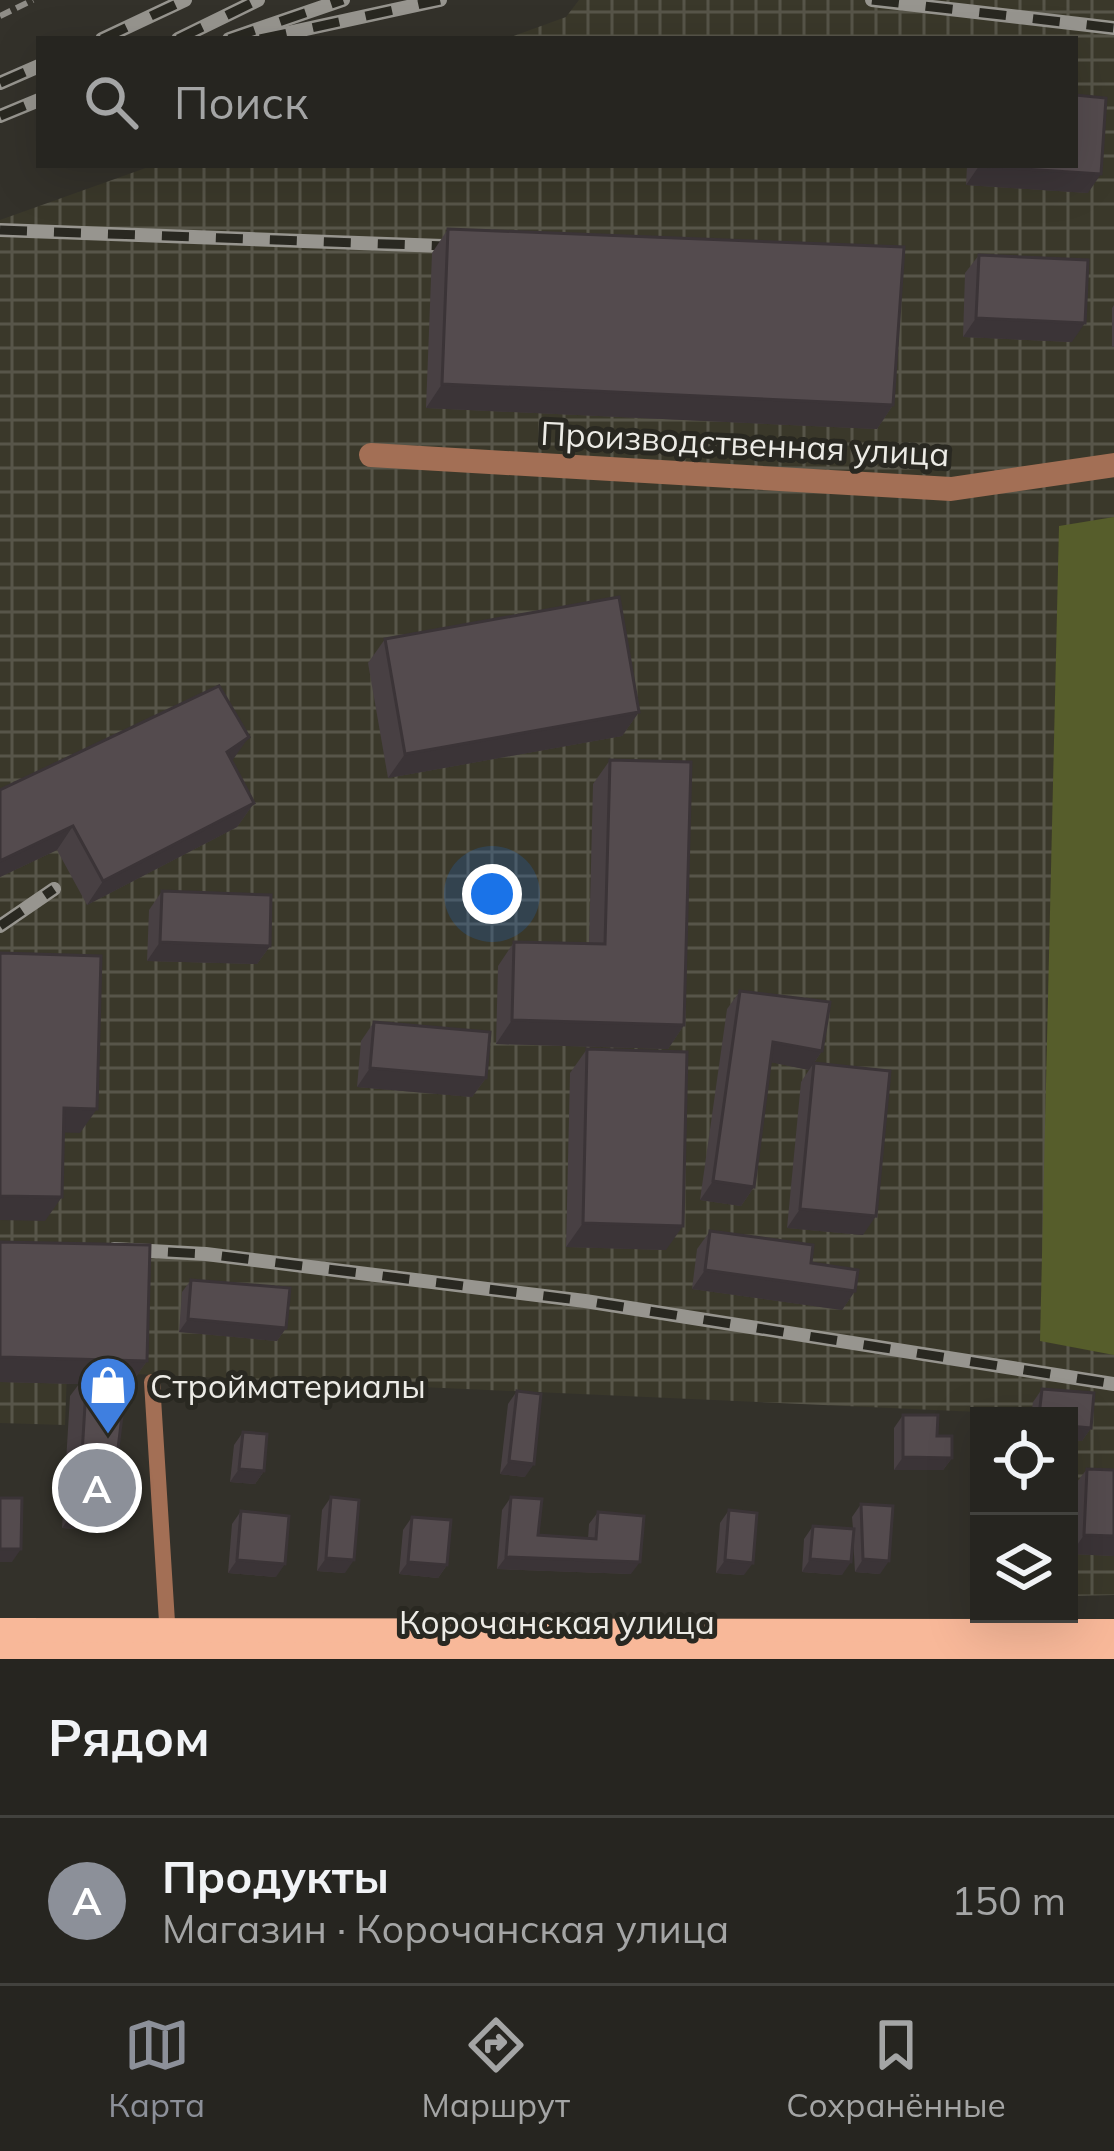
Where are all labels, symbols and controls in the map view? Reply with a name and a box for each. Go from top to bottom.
search box [36,36,1078,168]
icon: search [78,69,144,135]
text: Поиск [174,74,308,130]
street label: Производственная улица [539,412,951,474]
your location [462,864,522,924]
shop icon: Стройматериалы [77,1354,139,1436]
place label: Стройматериалы [150,1365,426,1406]
map controls [970,1407,1078,1623]
button: locate [970,1407,1078,1515]
pin: A [58,1443,136,1533]
button: layers [970,1515,1078,1623]
street label: Корочанская улица [399,1601,715,1642]
text: Рядом [48,1705,210,1769]
text: Продукты [162,1848,389,1904]
text: A [72,1876,102,1925]
text: 150 m [951,1876,1066,1925]
text: Магазин · Корочанская улица [162,1904,729,1953]
tab: Карта [108,2012,205,2125]
tab: Маршрут [422,2012,570,2125]
tab: Сохранённые [786,2012,1006,2125]

